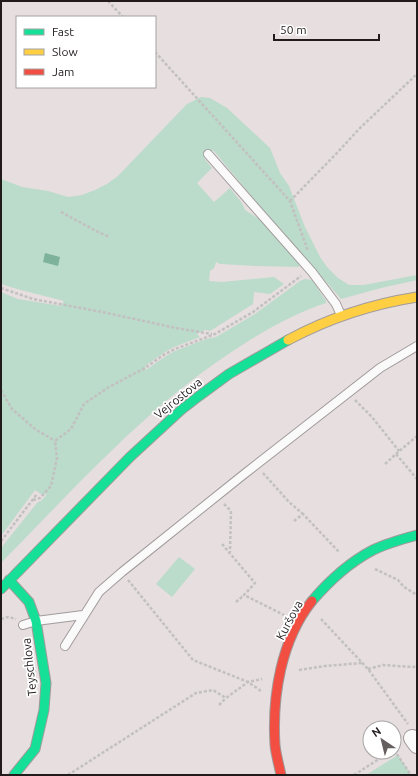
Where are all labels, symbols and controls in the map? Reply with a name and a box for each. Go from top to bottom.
legend [16,16,156,88]
scale bar [274,16,379,42]
text: 50 m [280,23,307,36]
text: Fast [52,25,74,38]
text: Slow [52,45,78,58]
text: Jam [52,65,74,78]
street label: Vejrostova [152,375,204,421]
street label: Kuršova [273,598,305,642]
street label: Teyschlova [19,637,39,697]
north arrow [362,720,402,760]
text: N [369,725,383,739]

